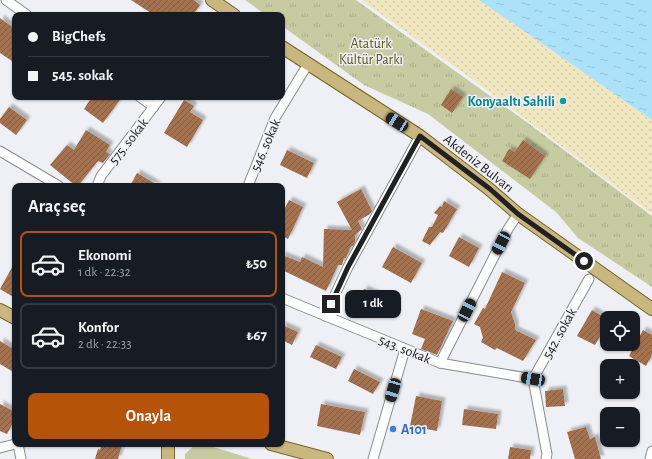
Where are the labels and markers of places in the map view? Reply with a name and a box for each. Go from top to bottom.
place label: Konyaaltı Sahili [467,95,555,109]
marker: Konyaaltı Sahili [558,96,568,106]
place label: A101 [401,423,427,437]
marker: A101 [388,424,398,434]

